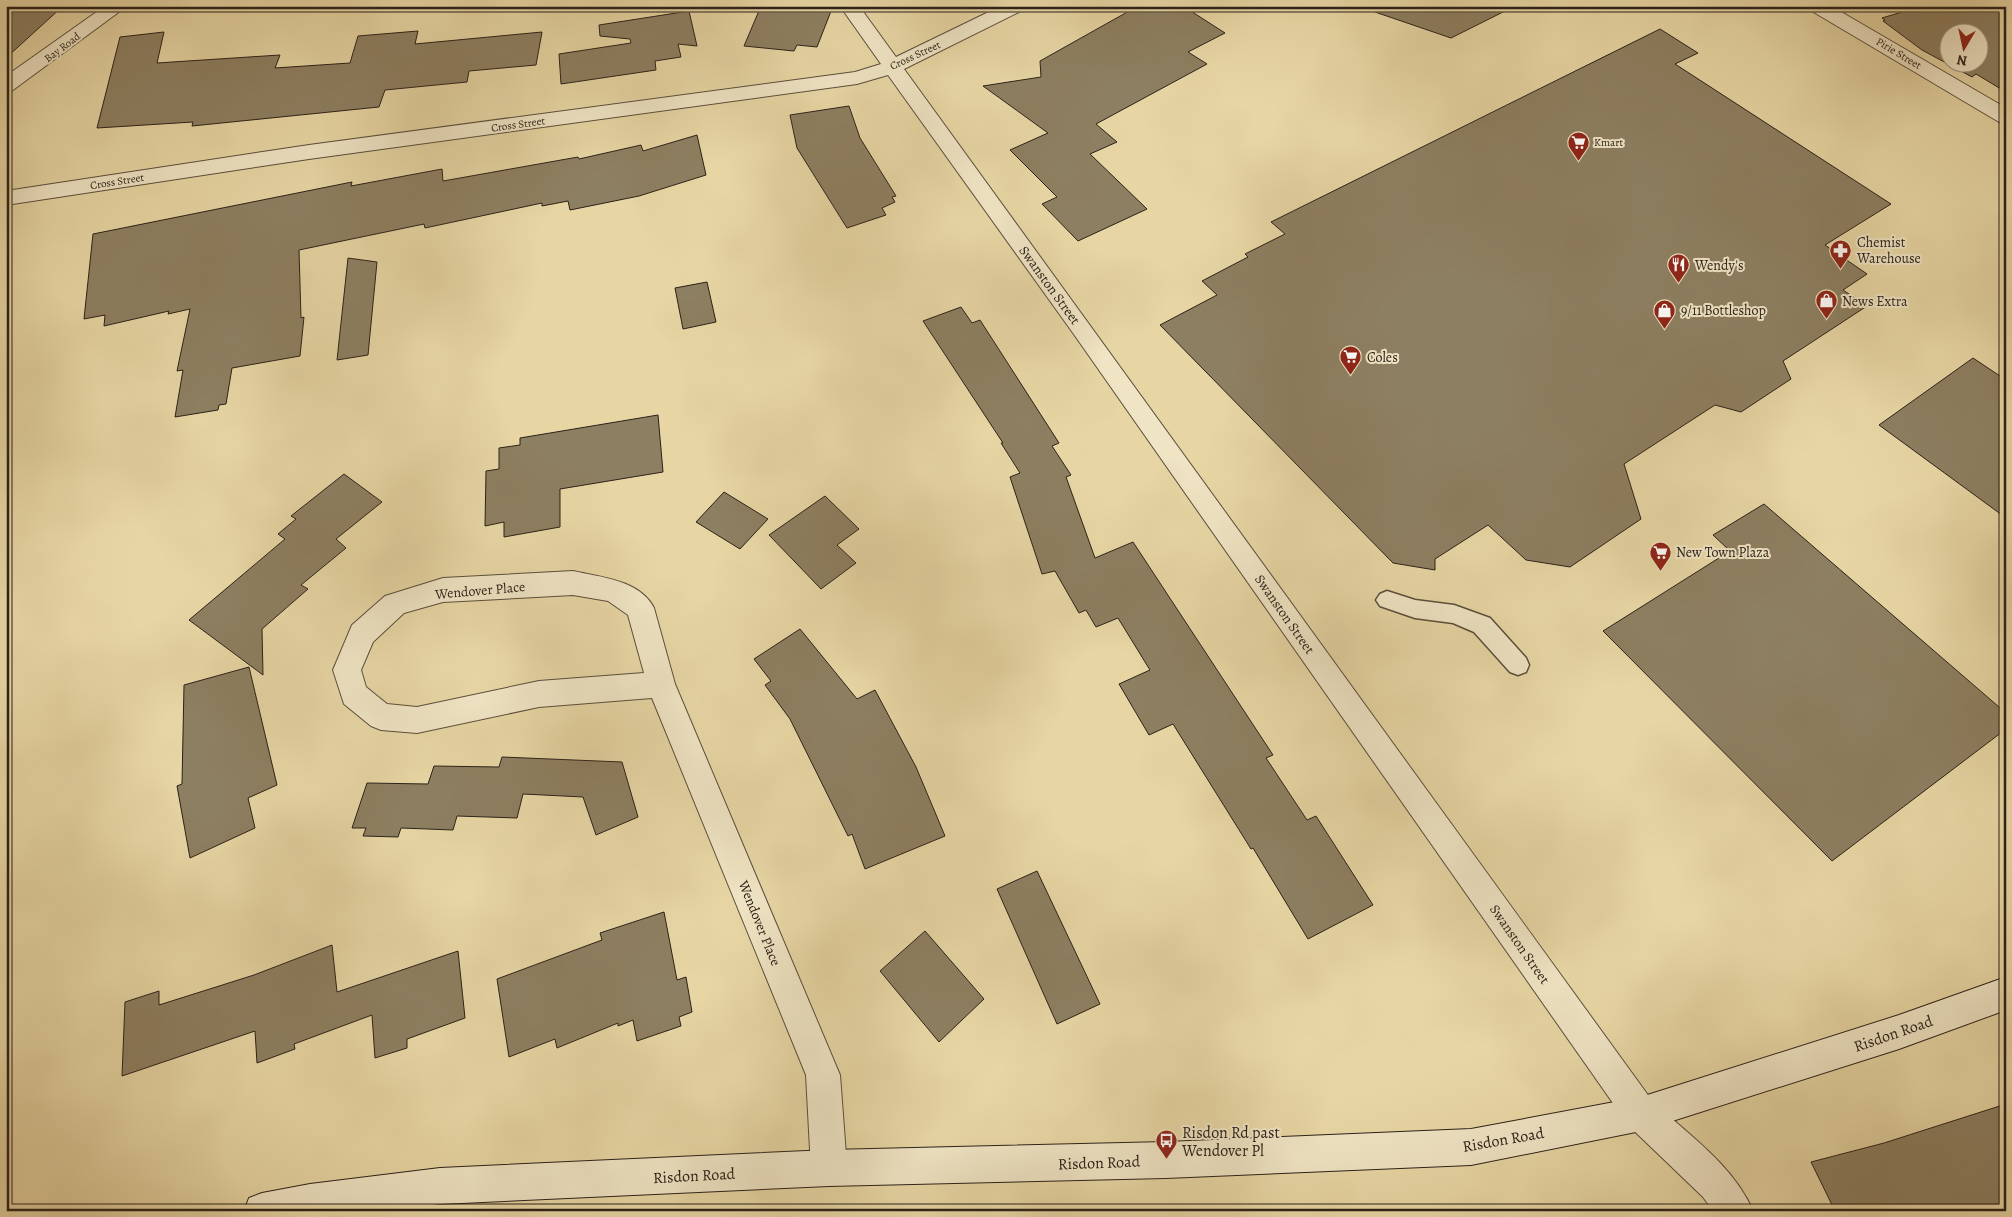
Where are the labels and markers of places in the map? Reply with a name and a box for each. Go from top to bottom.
supermarket icon: Kmart [1566,130,1590,161]
place label: Kmart [1594,135,1623,150]
place label: Chemist Warehouse [1856,233,1921,268]
pharmacy icon: Chemist Warehouse [1829,238,1853,269]
restaurant icon: Wendy's [1667,253,1691,284]
place label: Wendy's [1694,256,1744,275]
shop icon: News Extra [1814,289,1838,320]
place label: News Extra [1842,292,1908,311]
shop icon: 9/11 Bottleshop [1653,298,1677,329]
place label: 9/11 Bottleshop [1681,301,1766,320]
supermarket icon: Coles [1339,345,1363,376]
place label: Coles [1367,348,1398,367]
supermarket icon: New Town Plaza [1648,540,1672,571]
place label: New Town Plaza [1676,543,1770,562]
place label: Risdon Rd past Wendover Pl [1181,1122,1280,1162]
bus stop icon: Risdon Rd past Wendover Pl [1154,1129,1178,1160]

